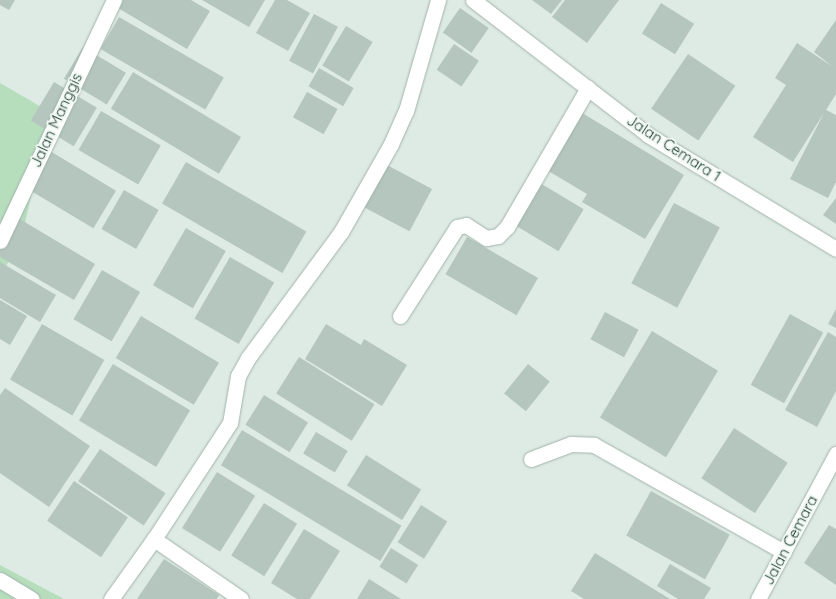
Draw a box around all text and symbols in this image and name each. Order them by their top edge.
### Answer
street label: Jalan Manggis [26,70,86,170]
street label: Jalan Cemara 1 [624,111,724,185]
street label: Jalan Cemara [759,492,821,588]

